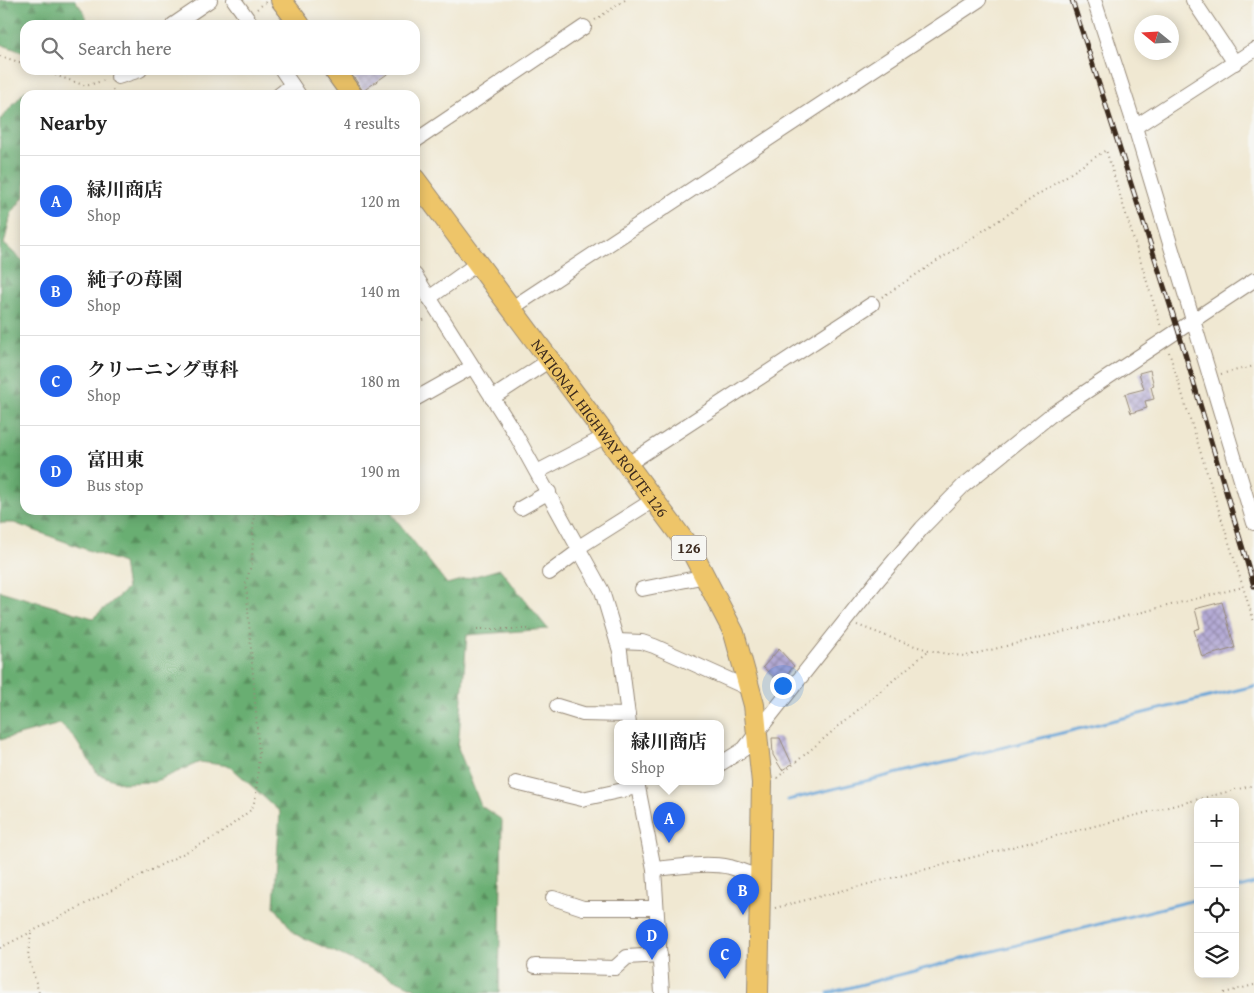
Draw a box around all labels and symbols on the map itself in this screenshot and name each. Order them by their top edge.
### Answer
north arrow [1134,15,1179,60]
street label: NATIONAL HIGHWAY ROUTE 126 [526,333,675,522]
road number: 126 [672,536,706,560]
your location [770,673,796,699]
pin: A [653,802,685,843]
pin: B [727,874,759,915]
pin: D [636,919,668,960]
pin: C [709,938,741,979]

